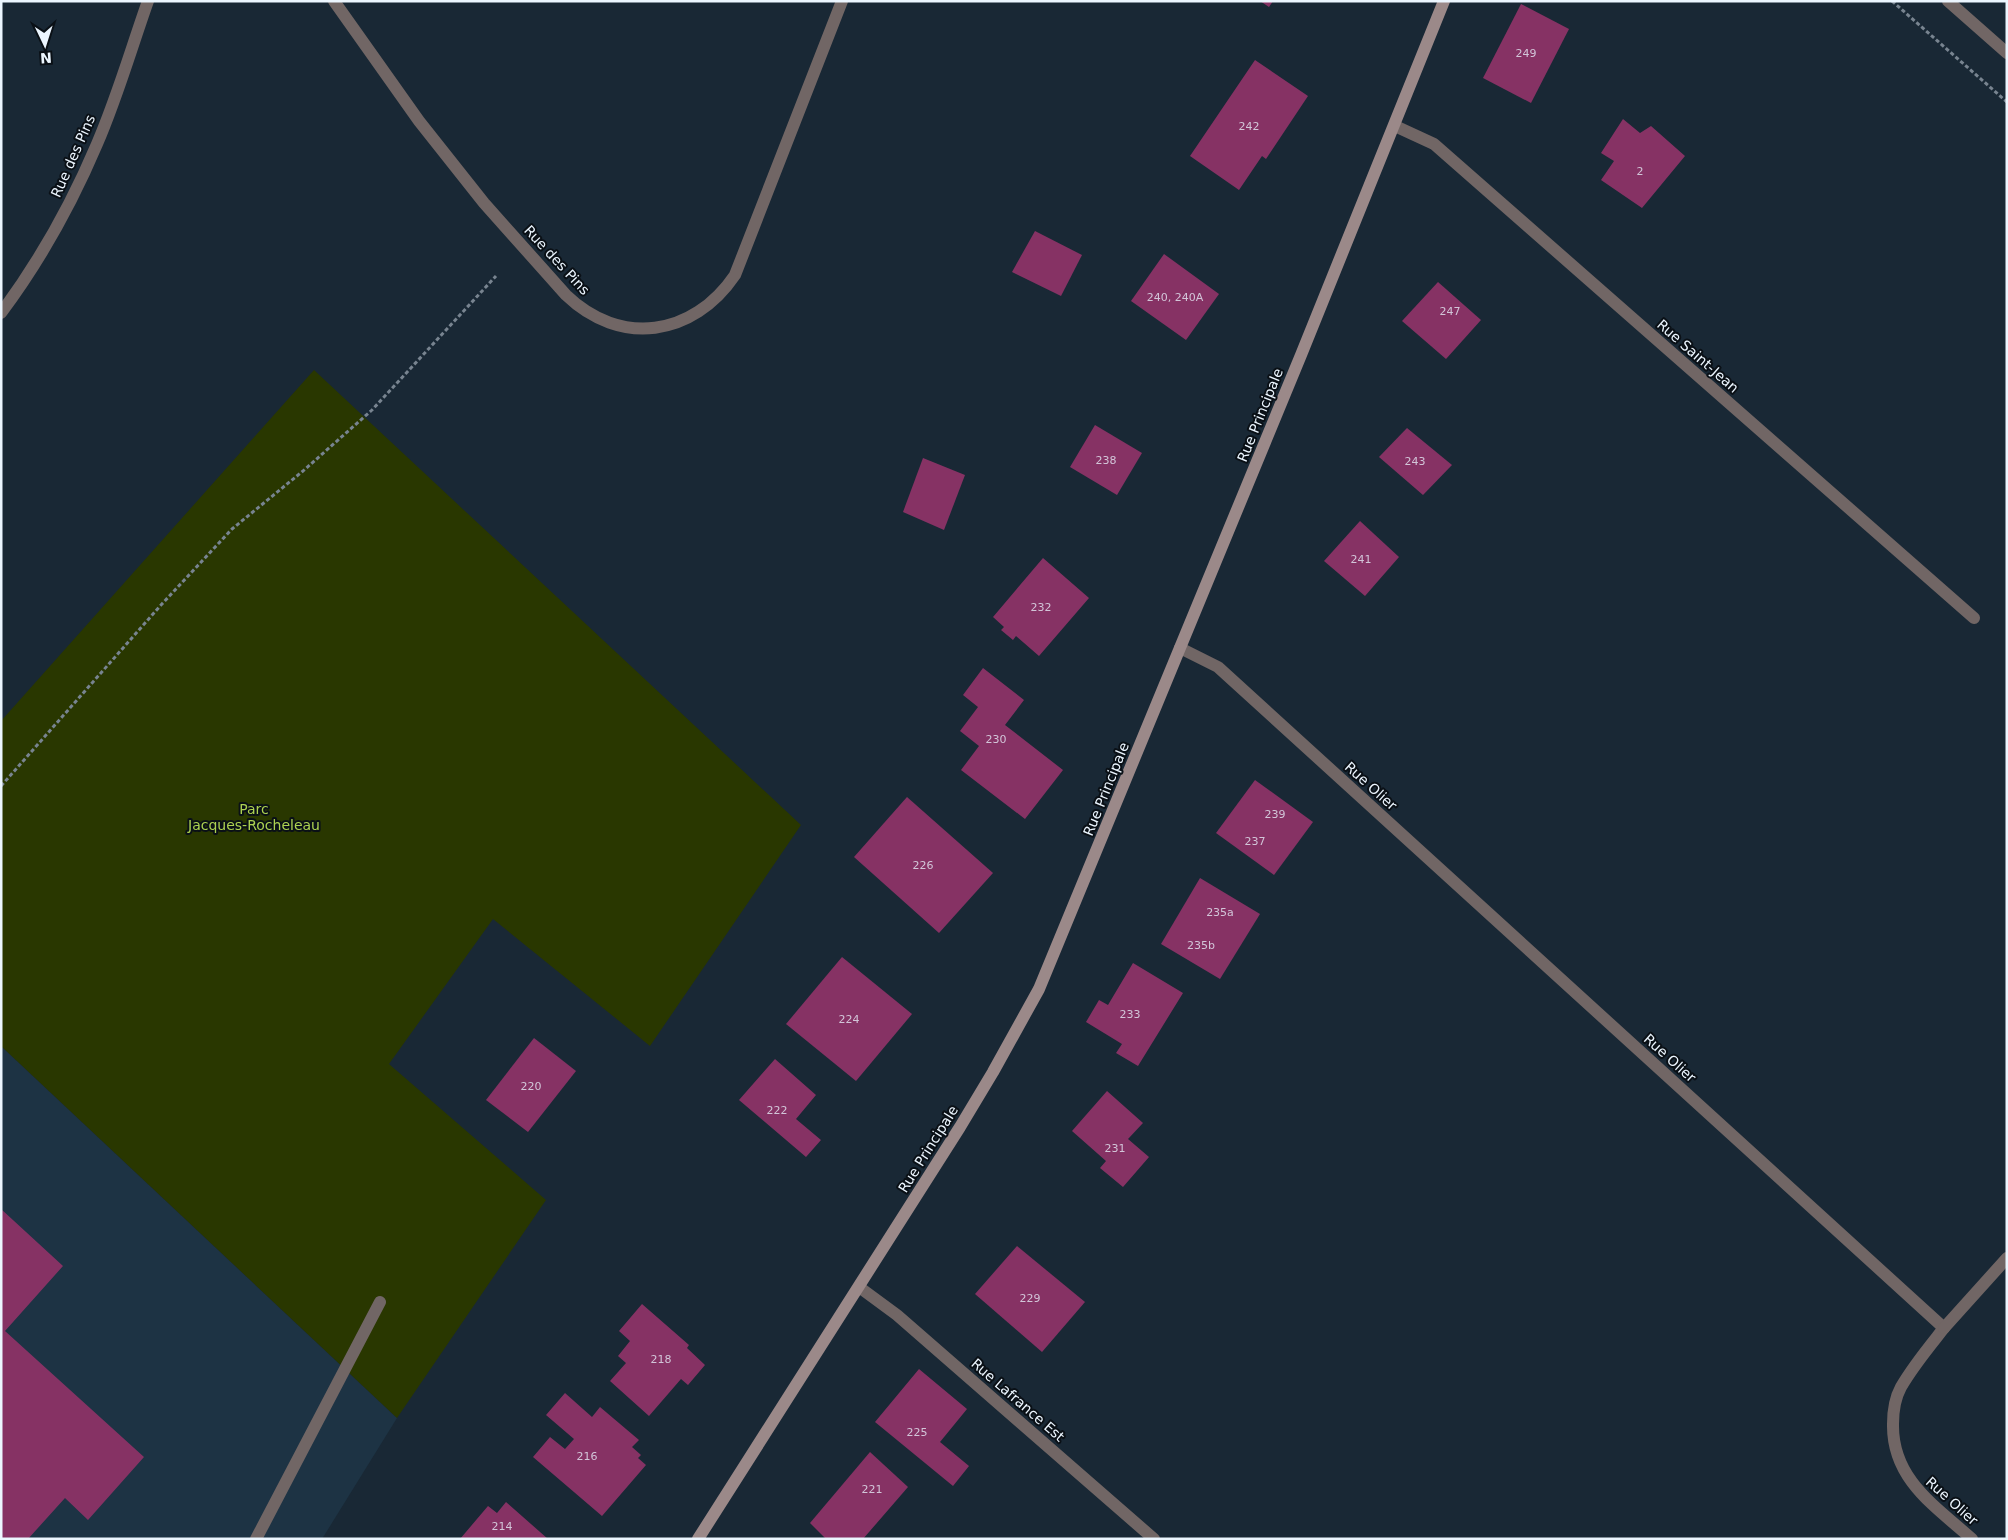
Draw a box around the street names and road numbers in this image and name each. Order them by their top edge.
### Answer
street label: Rue des Pins [48,112,98,200]
street label: Rue des Pins [521,222,593,298]
street label: Rue Saint-Jean [1654,316,1742,396]
street label: Rue Principale [1234,366,1286,464]
street label: Rue Principale [1080,740,1132,838]
street label: Rue Olier [1342,759,1400,814]
street label: Rue Olier [1641,1031,1699,1086]
street label: Rue Principale [895,1103,961,1195]
street label: Rue Lafrance Est [968,1355,1068,1445]
street label: Rue Olier [1923,1474,1981,1529]

